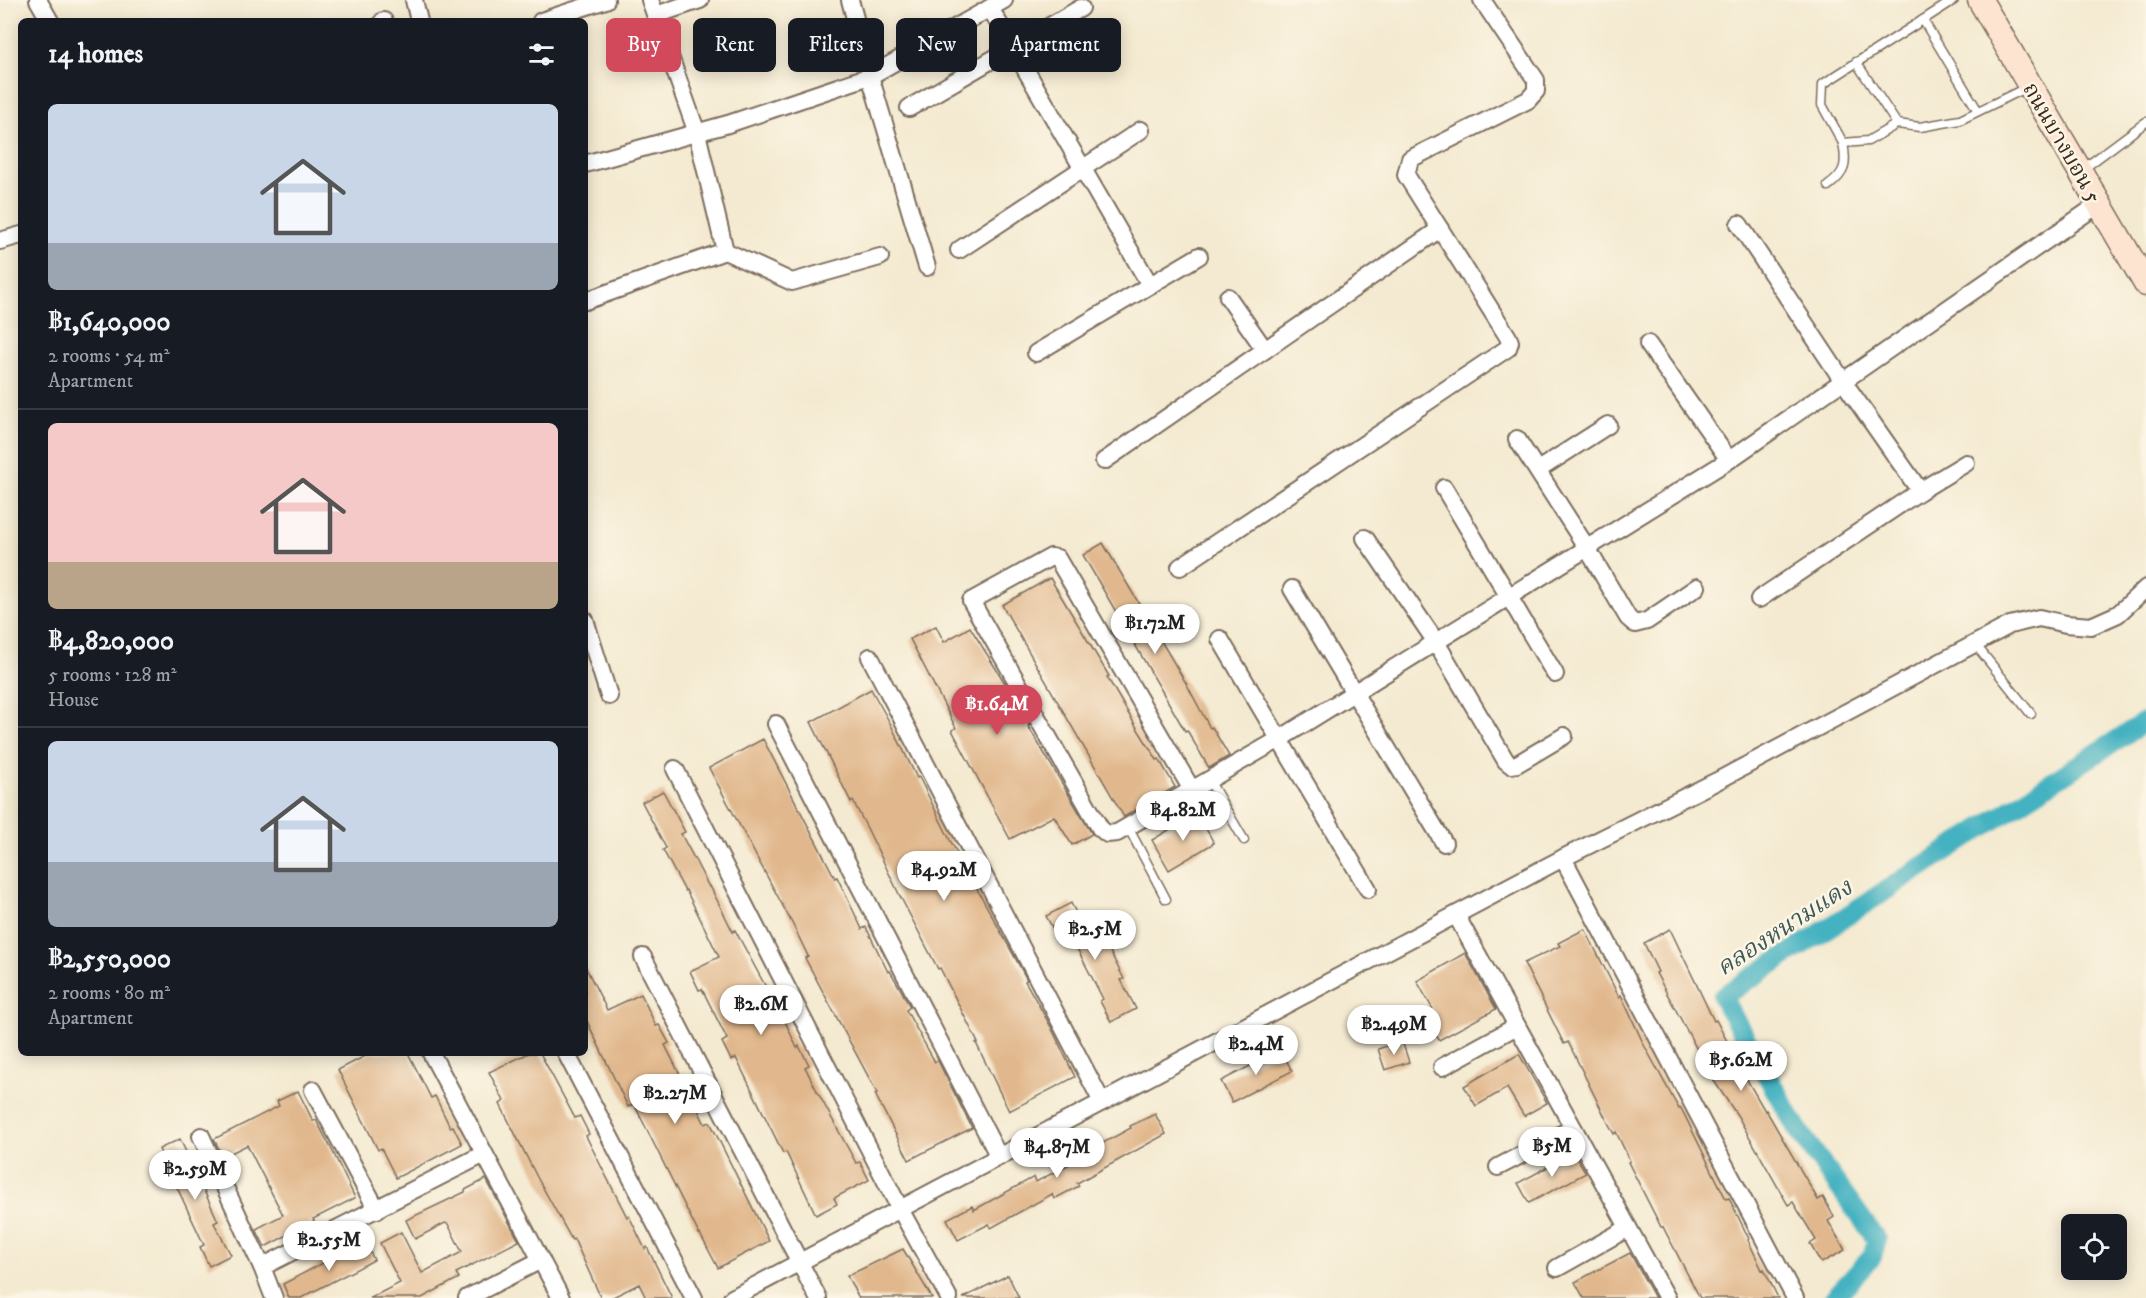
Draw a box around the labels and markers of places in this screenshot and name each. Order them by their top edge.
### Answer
pin: ฿1.72M [1106,604,1204,655]
pin: ฿1.64M [948,685,1046,736]
pin: ฿4.82M [1134,791,1232,842]
pin: ฿4.92M [895,851,993,902]
pin: ฿2.5M [1053,910,1137,961]
pin: ฿2.6M [719,985,803,1036]
pin: ฿2.49M [1345,1005,1443,1056]
pin: ฿2.4M [1214,1025,1298,1076]
pin: ฿5.62M [1692,1041,1790,1092]
pin: ฿2.27M [626,1074,724,1125]
pin: ฿5M [1523,1127,1581,1178]
pin: ฿4.87M [1008,1128,1106,1179]
pin: ฿2.59M [146,1150,244,1201]
pin: ฿2.55M [280,1221,378,1272]

